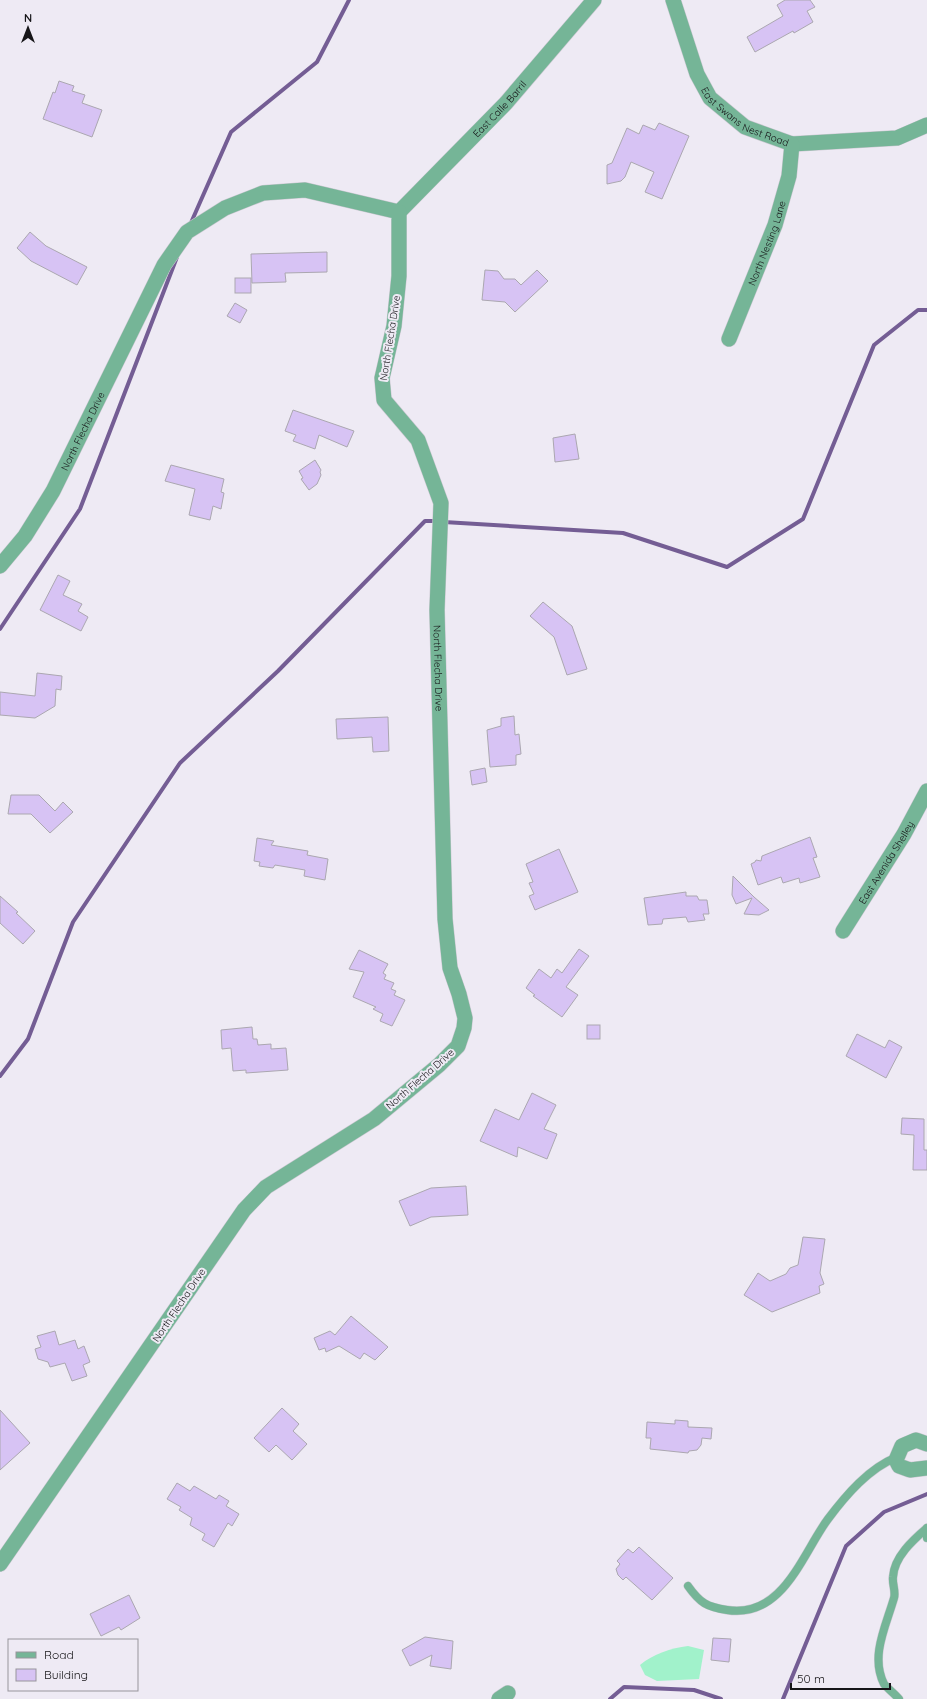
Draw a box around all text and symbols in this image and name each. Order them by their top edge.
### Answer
north arrow [8,8,48,48]
text: N [24,11,32,25]
street label: East Calle Barril [470,78,529,140]
street label: East Swans Nest Road [699,84,791,149]
street label: North Nesting Lane [745,199,788,288]
street label: North Flecha Drive [377,294,403,382]
street label: North Flecha Drive [58,389,108,473]
street label: North Flecha Drive [431,625,446,712]
street label: East Avenida Shelley [855,819,916,906]
street label: North Flecha Drive [383,1046,457,1112]
street label: North Flecha Drive [150,1265,209,1344]
legend [8,1639,138,1691]
text: Road [44,1647,74,1662]
scale bar [791,1665,890,1691]
text: Building [44,1667,88,1682]
text: 50 m [797,1671,825,1686]

